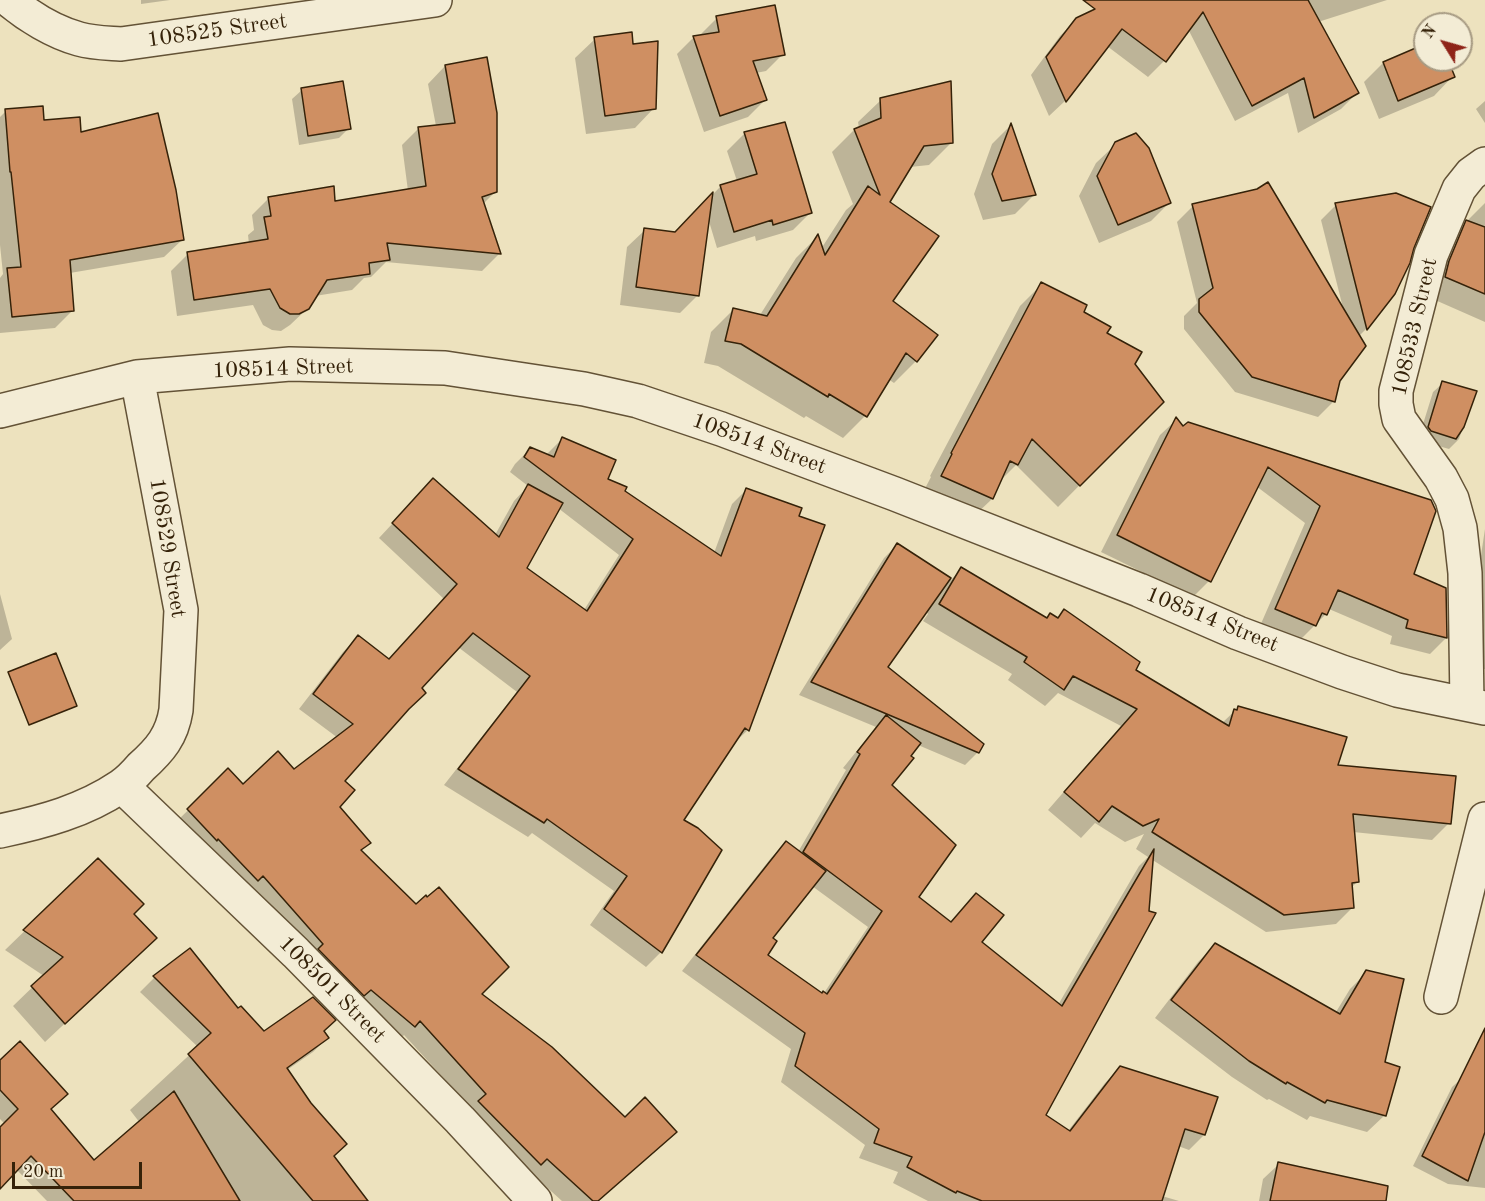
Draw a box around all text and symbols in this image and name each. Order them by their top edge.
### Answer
street label: 108525 Street [145,8,289,54]
north arrow [1413,12,1473,72]
text: N [1420,23,1440,42]
street label: 108533 Street [1386,255,1444,399]
street label: 108514 Street [212,353,354,385]
street label: 108514 Street [688,407,830,481]
street label: 108529 Street [143,476,191,620]
street label: 108514 Street [1142,581,1282,659]
street label: 108501 Street [273,931,391,1049]
scale bar [15,1150,146,1188]
text: 20 m [23,1163,63,1181]

